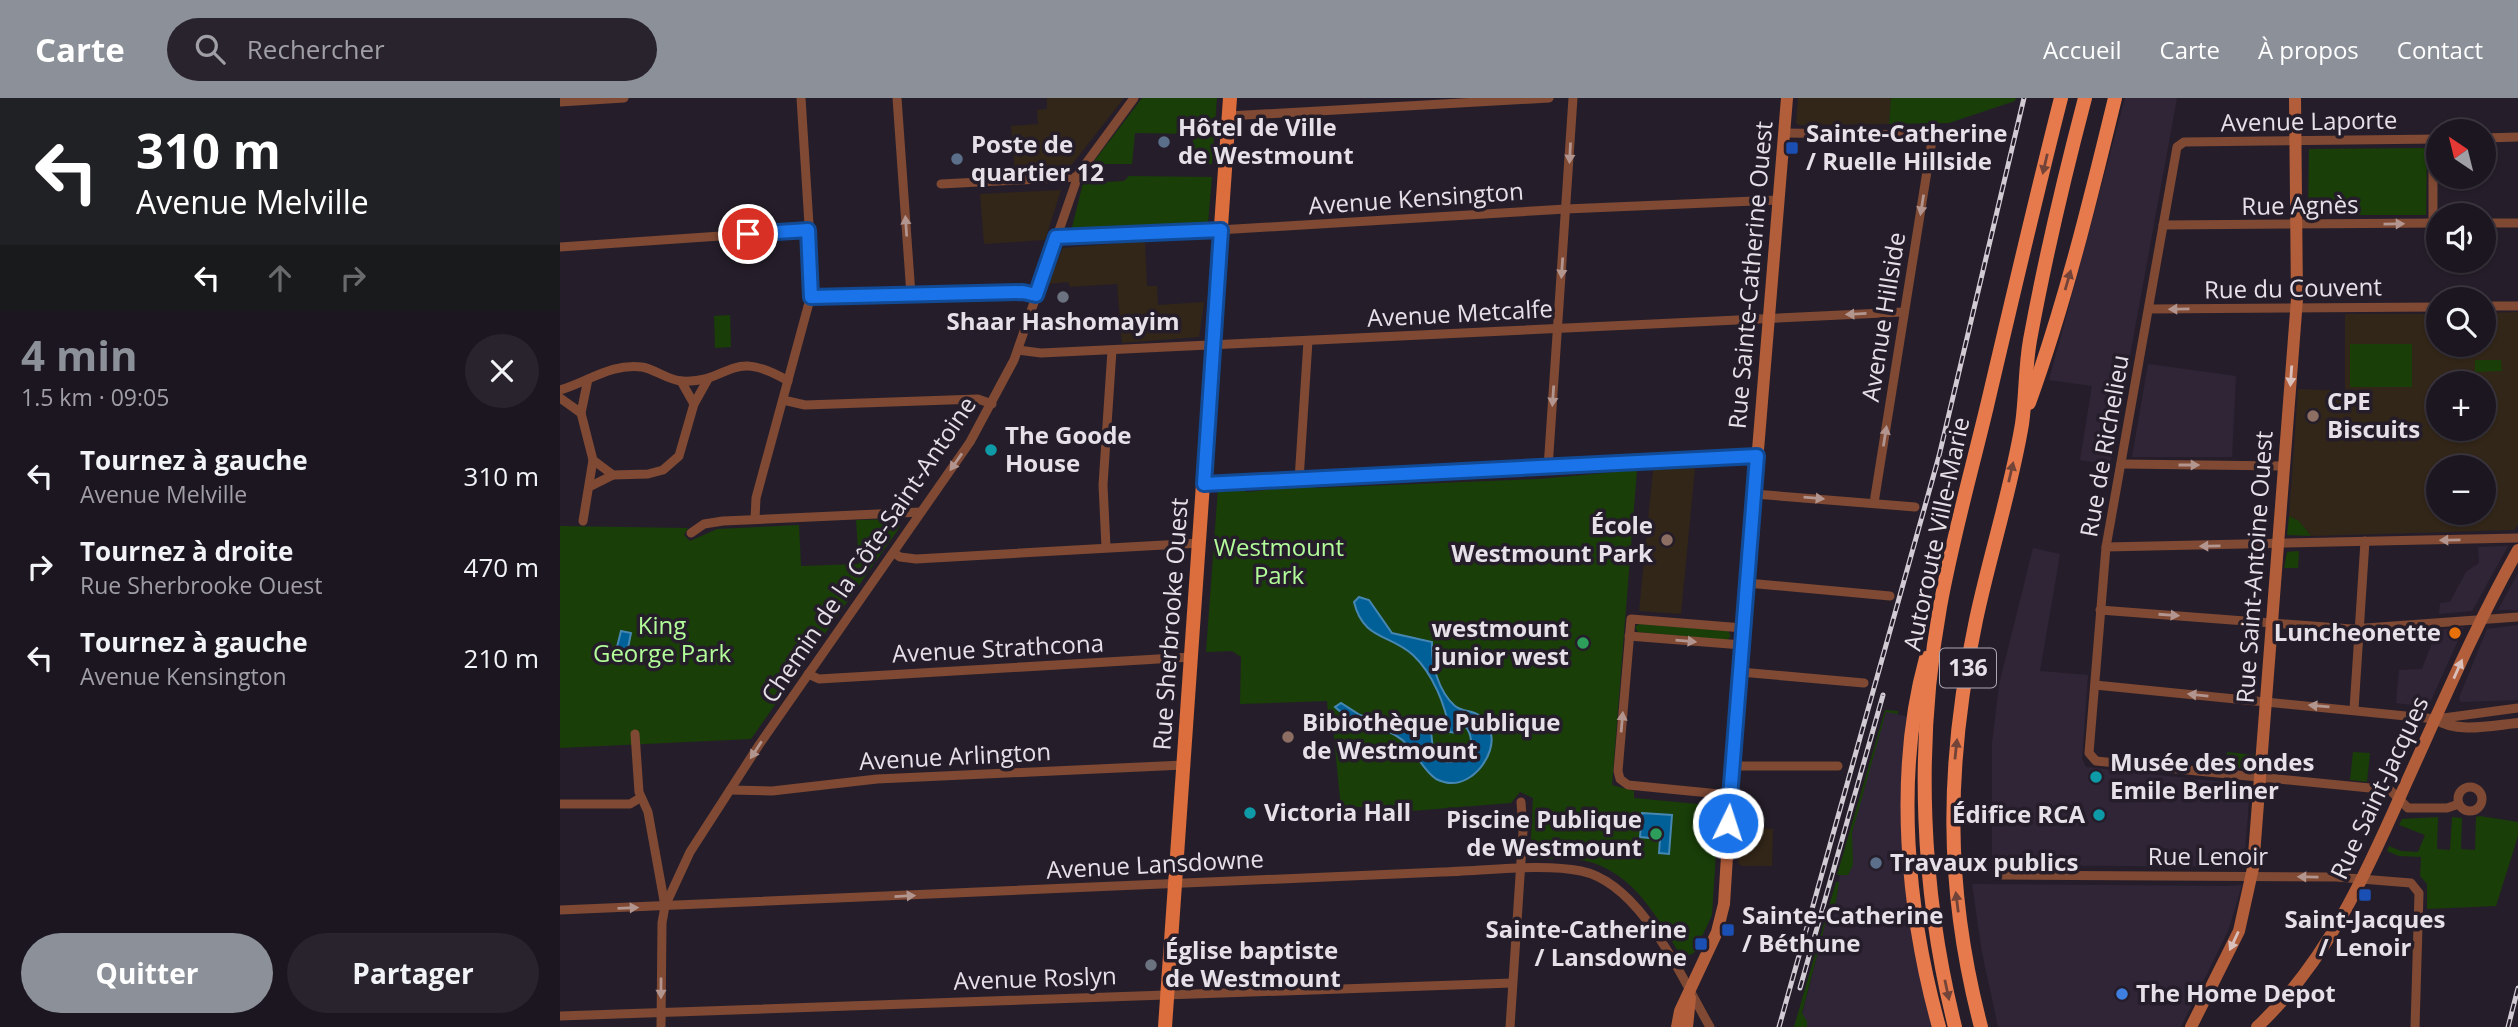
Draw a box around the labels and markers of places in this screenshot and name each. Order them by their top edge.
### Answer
place label: Hôtel de Ville de Westmount [1178,110,1354,171]
place label: Sainte-Catherine / Ruelle Hillside [1806,116,2007,177]
place label: Poste de quartier 12 [971,127,1104,188]
marker: Hôtel de Ville de Westmount [1156,134,1172,150]
marker: Sainte-Catherine / Ruelle Hillside [1784,140,1800,156]
marker: Poste de quartier 12 [949,151,965,167]
pin [718,204,778,264]
marker: Shaar Hashomayim [1055,289,1071,305]
place label: Shaar Hashomayim [946,304,1180,337]
place label: CPE Biscuits [2327,384,2420,445]
marker: CPE Biscuits [2305,408,2321,424]
place label: The Goode House [1005,418,1132,479]
marker: The Goode House [983,442,999,458]
place label: École Westmount Park [1451,508,1653,569]
marker: École Westmount Park [1659,532,1675,548]
place label: westmount junior west [1432,611,1569,672]
place label: Luncheonette [2274,615,2441,648]
marker: Luncheonette [2447,625,2463,641]
marker: westmount junior west [1575,635,1591,651]
place label: Bibiothèque Publique de Westmount [1302,705,1560,766]
marker: Bibiothèque Publique de Westmount [1280,729,1296,745]
place label: Musée des ondes Emile Berliner [2110,745,2314,806]
marker: Musée des ondes Emile Berliner [2088,769,2104,785]
place label: Victoria Hall [1264,795,1411,828]
place label: Édifice RCA [1952,797,2085,830]
place label: Piscine Publique de Westmount [1446,802,1642,863]
marker: Victoria Hall [1242,805,1258,821]
marker: Édifice RCA [2091,807,2107,823]
marker: Piscine Publique de Westmount [1648,826,1664,842]
place label: Travaux publics [1890,845,2078,878]
marker: Travaux publics [1868,855,1884,871]
marker: Saint-Jacques / Lenoir [2357,887,2373,903]
place label: Sainte-Catherine / Béthune [1742,898,1943,959]
place label: Saint-Jacques / Lenoir [2285,902,2445,963]
place label: Sainte-Catherine / Lansdowne [1486,912,1687,973]
marker: Sainte-Catherine / Béthune [1720,922,1736,938]
place label: Église baptiste de Westmount [1165,933,1341,994]
marker: Sainte-Catherine / Lansdowne [1693,936,1709,952]
marker: Église baptiste de Westmount [1143,957,1159,973]
place label: The Home Depot [2136,976,2336,1009]
marker: The Home Depot [2114,986,2130,1002]

